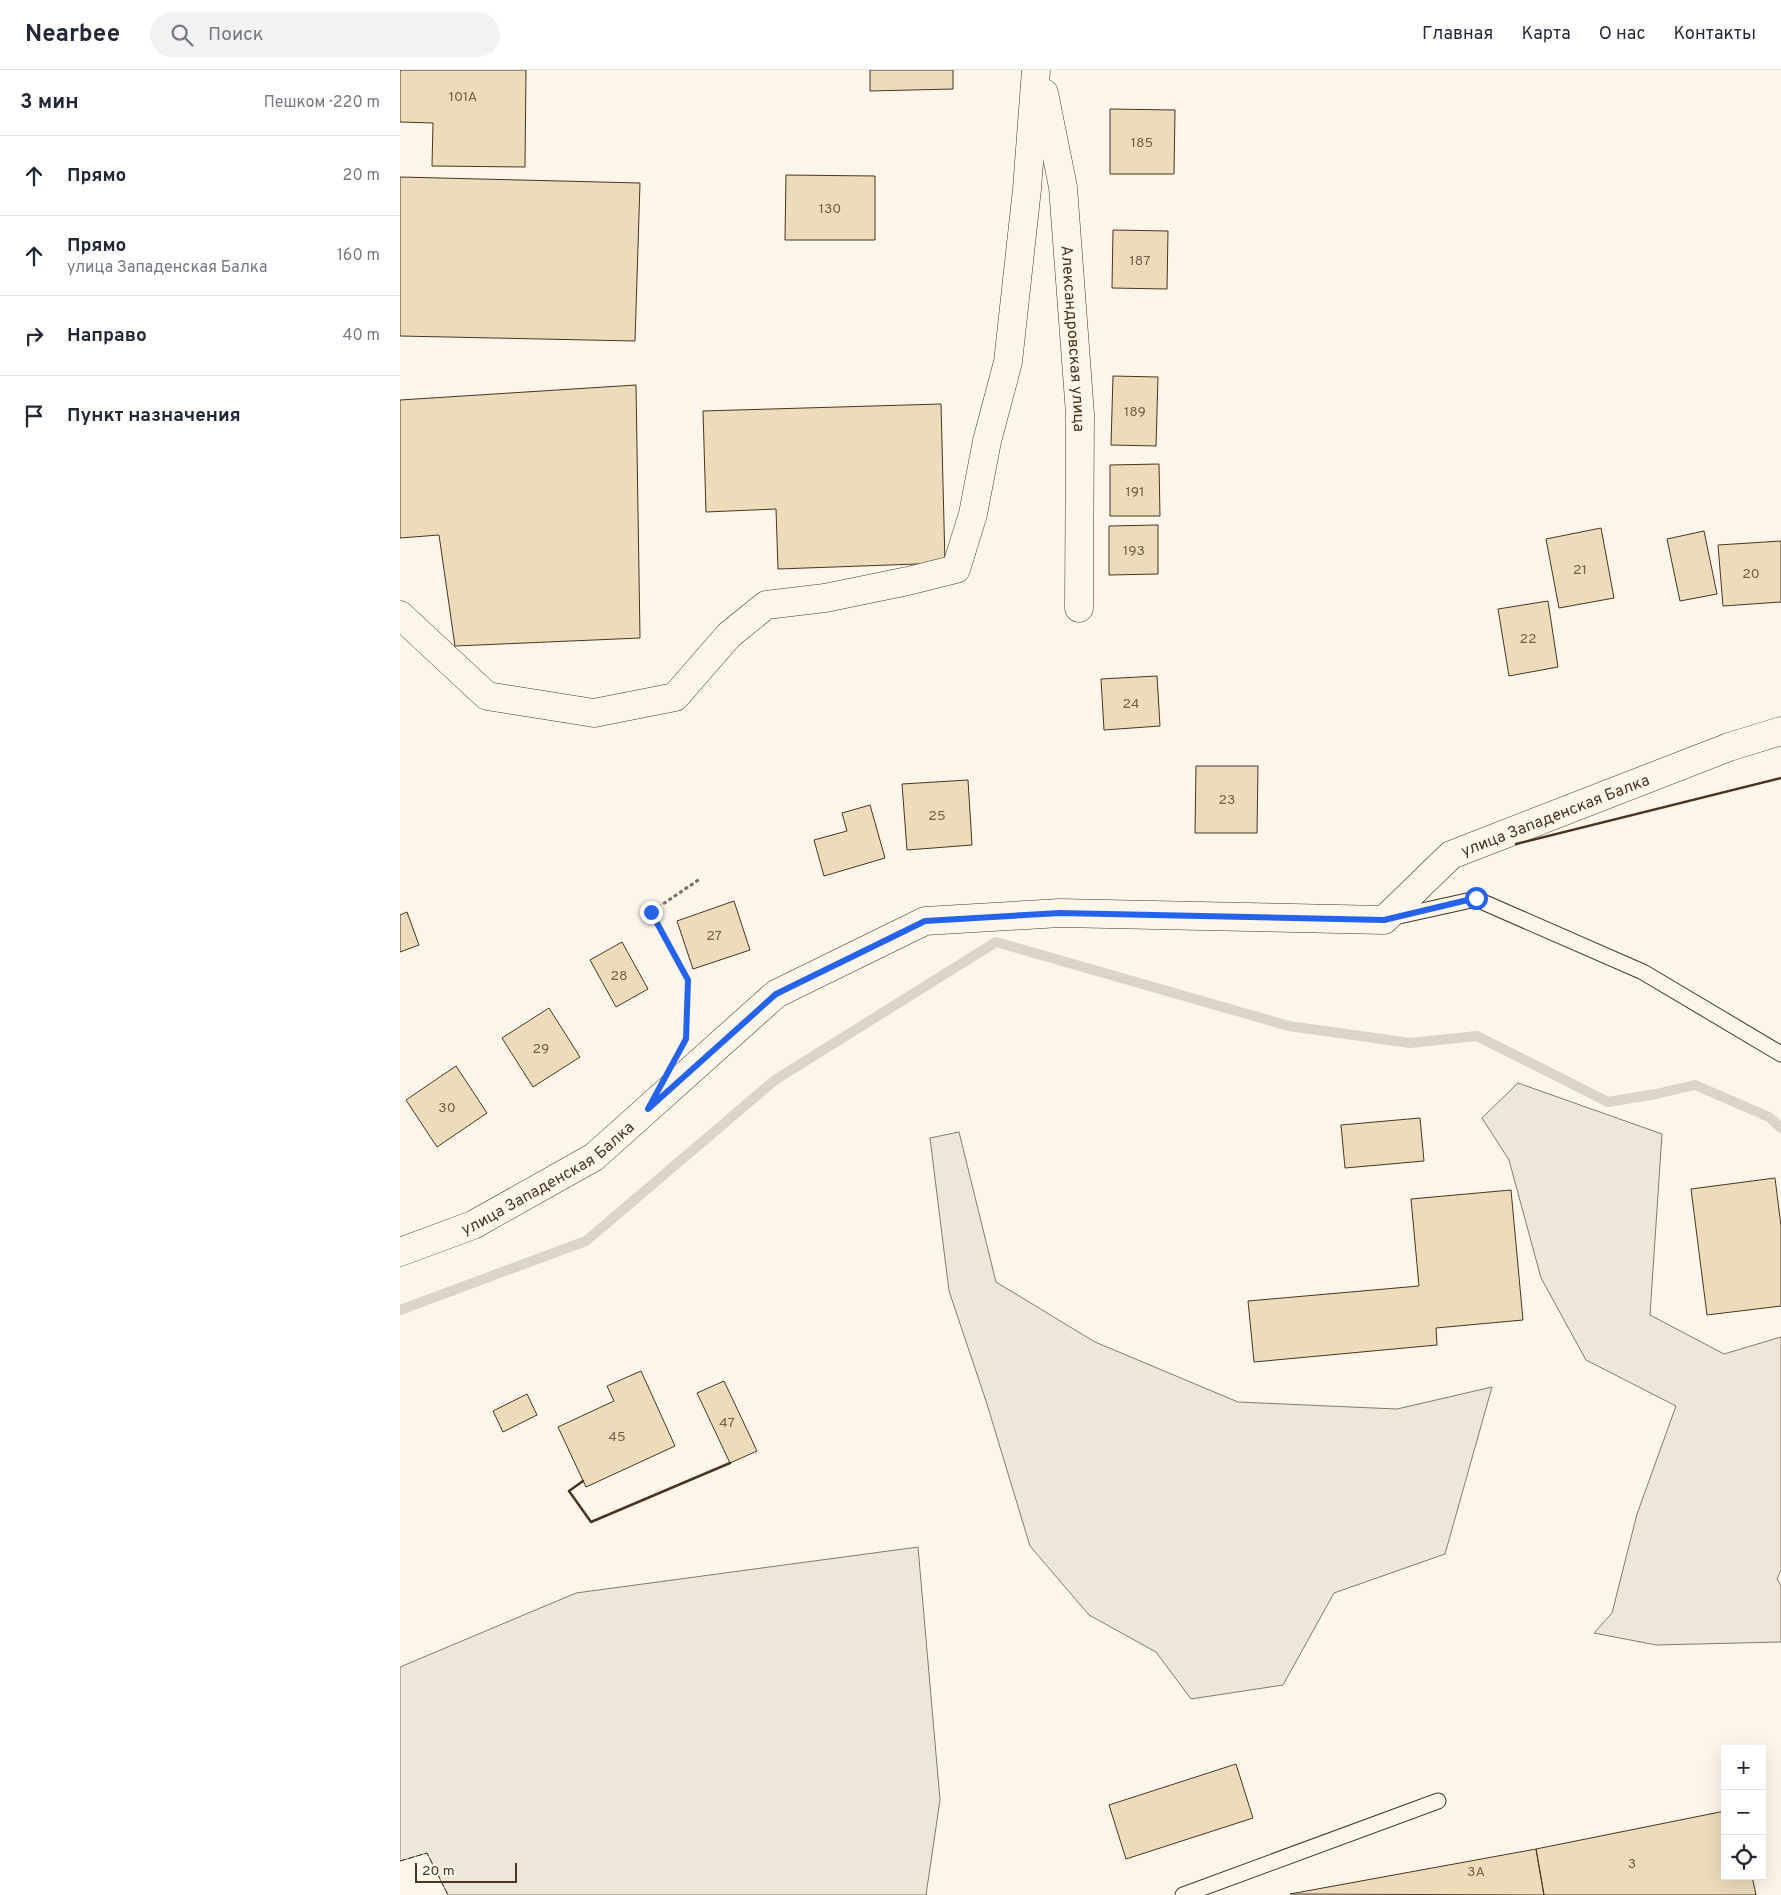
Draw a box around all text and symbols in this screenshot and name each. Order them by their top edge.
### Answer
search box [150,12,500,57]
text: Nearbee [25,20,120,50]
icon: search [168,21,196,49]
text: Поиск [208,23,264,47]
text: Главная [1422,23,1493,46]
text: Карта [1521,23,1571,46]
text: О нас [1599,23,1645,46]
text: Контакты [1673,23,1756,46]
text: 3 мин [20,89,79,116]
house number: 101А [449,89,477,106]
text: Пешком · 220 m [264,93,380,113]
house number: 185 [1131,135,1153,152]
icon: ahead [20,162,48,190]
text: Прямо [67,164,126,188]
text: 20 m [343,166,380,186]
house number: 130 [819,201,841,218]
text: Прямо [67,234,126,258]
icon: ahead [20,242,48,270]
street label: Александровская улица [1055,245,1088,432]
text: 160 m [337,246,380,266]
house number: 187 [1130,253,1150,270]
text: улица Западенская Балка [67,258,267,278]
icon: right [20,322,48,350]
text: Направо [67,324,147,348]
text: 40 m [342,326,380,346]
icon: arrive [20,402,48,430]
text: Пункт назначения [67,404,241,428]
house number: 189 [1124,404,1146,421]
house number: 191 [1126,484,1144,501]
house number: 193 [1123,543,1145,560]
house number: 21 [1573,562,1587,579]
house number: 20 [1742,566,1760,583]
house number: 22 [1519,631,1537,648]
house number: 24 [1122,696,1140,713]
street label: улица Западенская Балка [1459,771,1653,862]
house number: 23 [1219,792,1236,809]
house number: 25 [928,808,946,825]
route start [1465,887,1488,910]
route end [640,901,663,924]
house number: 27 [706,928,722,945]
house number: 28 [610,968,628,985]
house number: 29 [533,1041,549,1058]
house number: 30 [438,1100,456,1117]
street label: улица Западенская Балка [459,1118,639,1240]
house number: 47 [719,1415,735,1432]
house number: 45 [608,1429,626,1446]
map controls [1721,1745,1766,1880]
button: + [1721,1745,1766,1790]
button: − [1721,1790,1766,1835]
button: locate [1721,1835,1766,1880]
house number: 3 [1628,1856,1636,1873]
scale bar [415,1860,518,1883]
text: 20 m [422,1863,455,1880]
house number: 3А [1467,1864,1485,1881]

